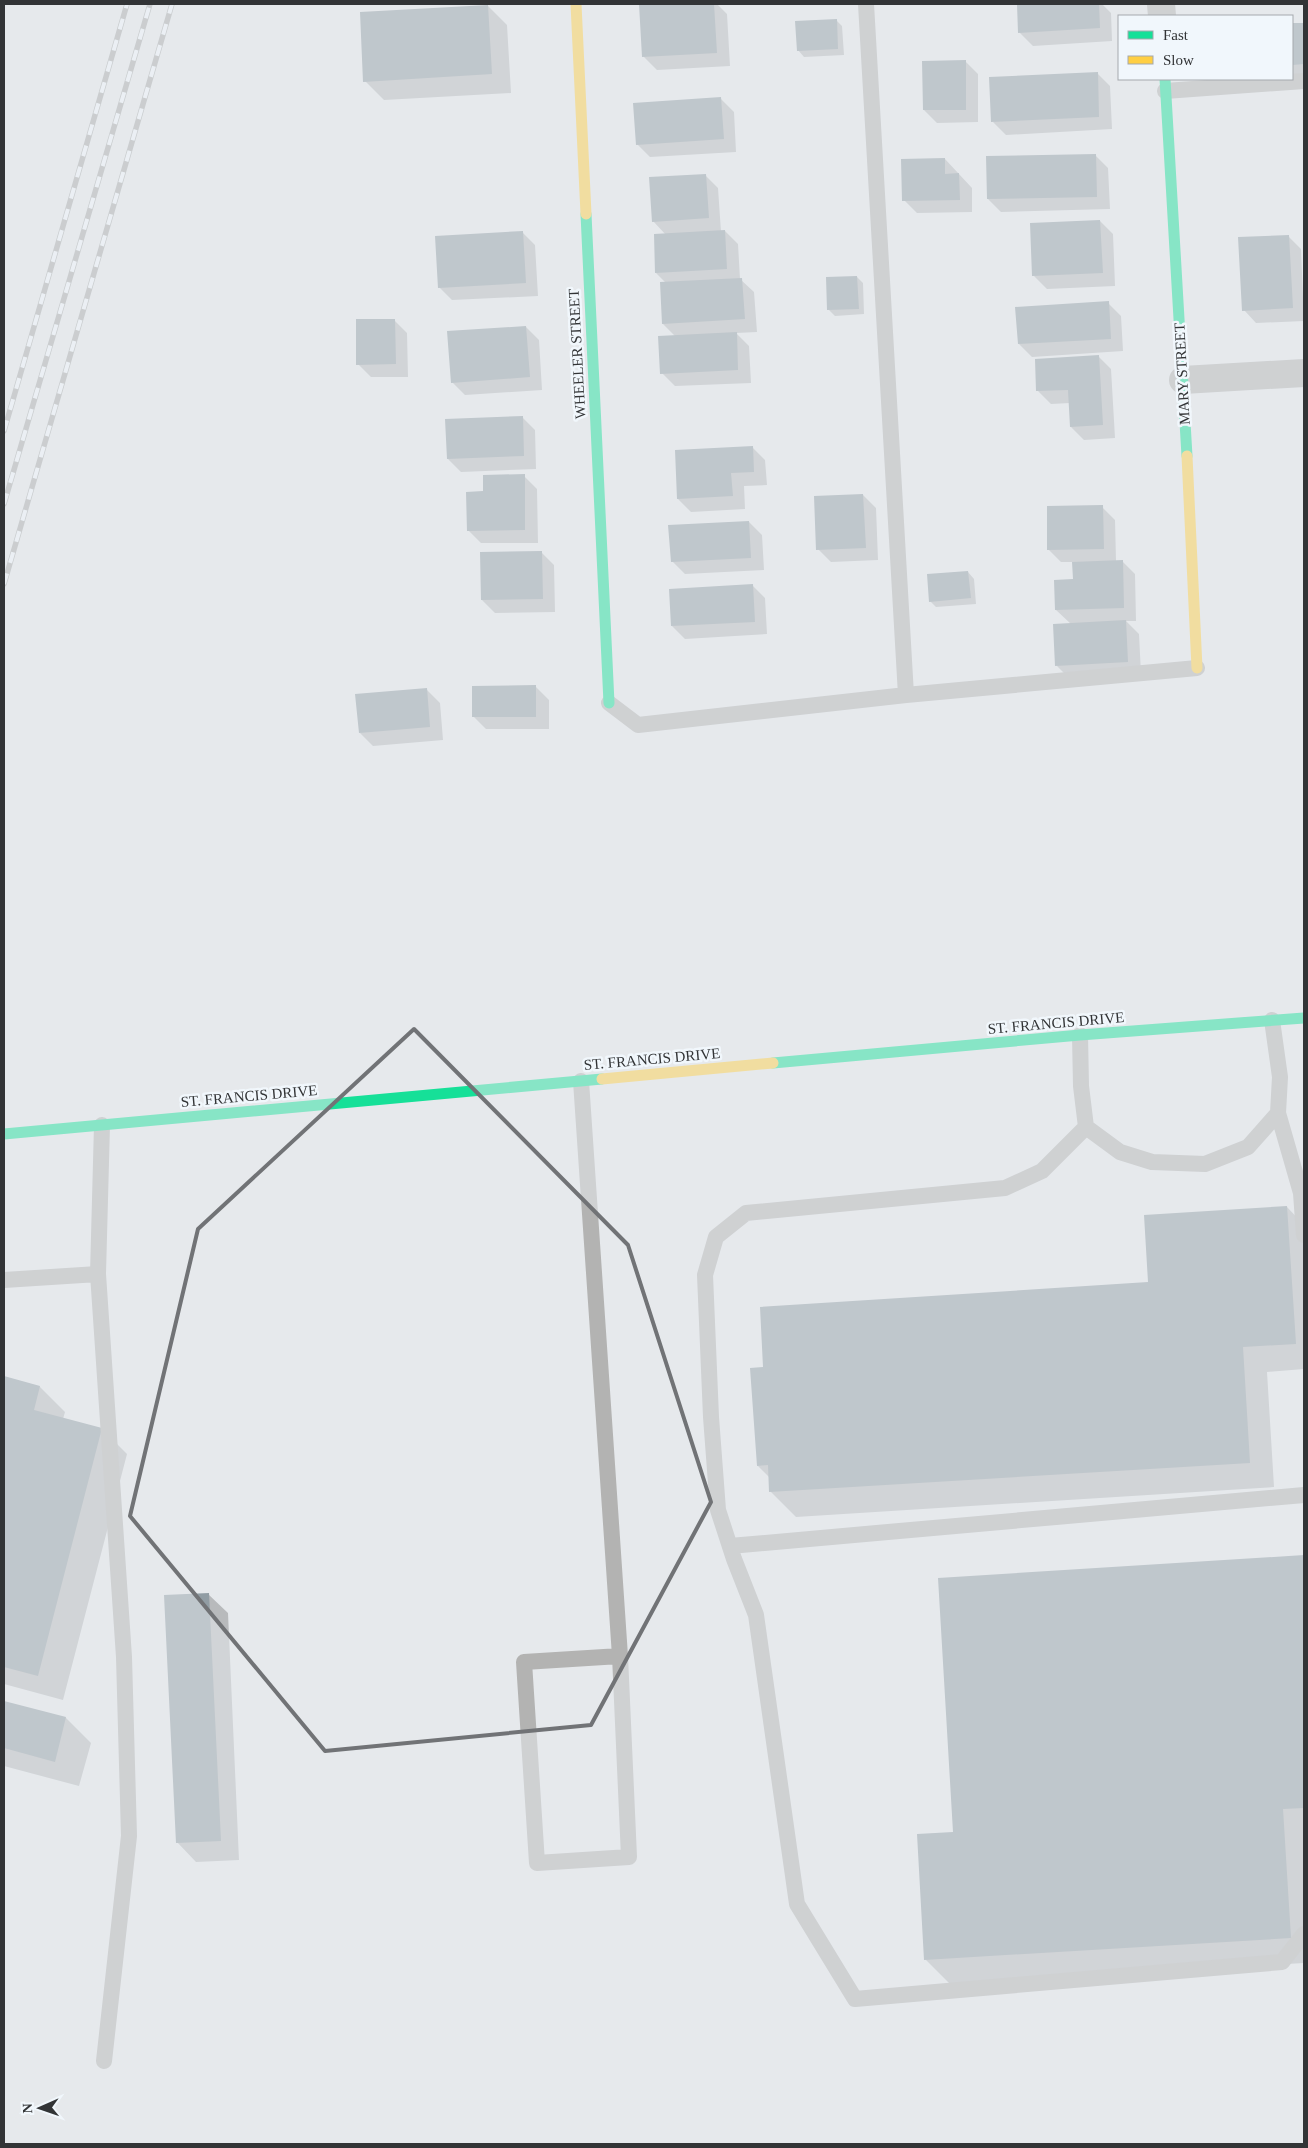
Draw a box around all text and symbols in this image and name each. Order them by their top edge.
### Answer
legend [1118,15,1293,80]
text: Fast [1163,27,1189,43]
text: Slow [1163,52,1194,68]
street label: WHEELER STREET [566,288,588,420]
street label: MARY STREET [1171,322,1193,426]
street label: ST. FRANCIS DRIVE [987,1009,1125,1037]
street label: ST. FRANCIS DRIVE [583,1045,721,1073]
street label: ST. FRANCIS DRIVE [180,1082,318,1110]
north arrow [15,2083,65,2133]
text: N [20,2103,35,2114]

